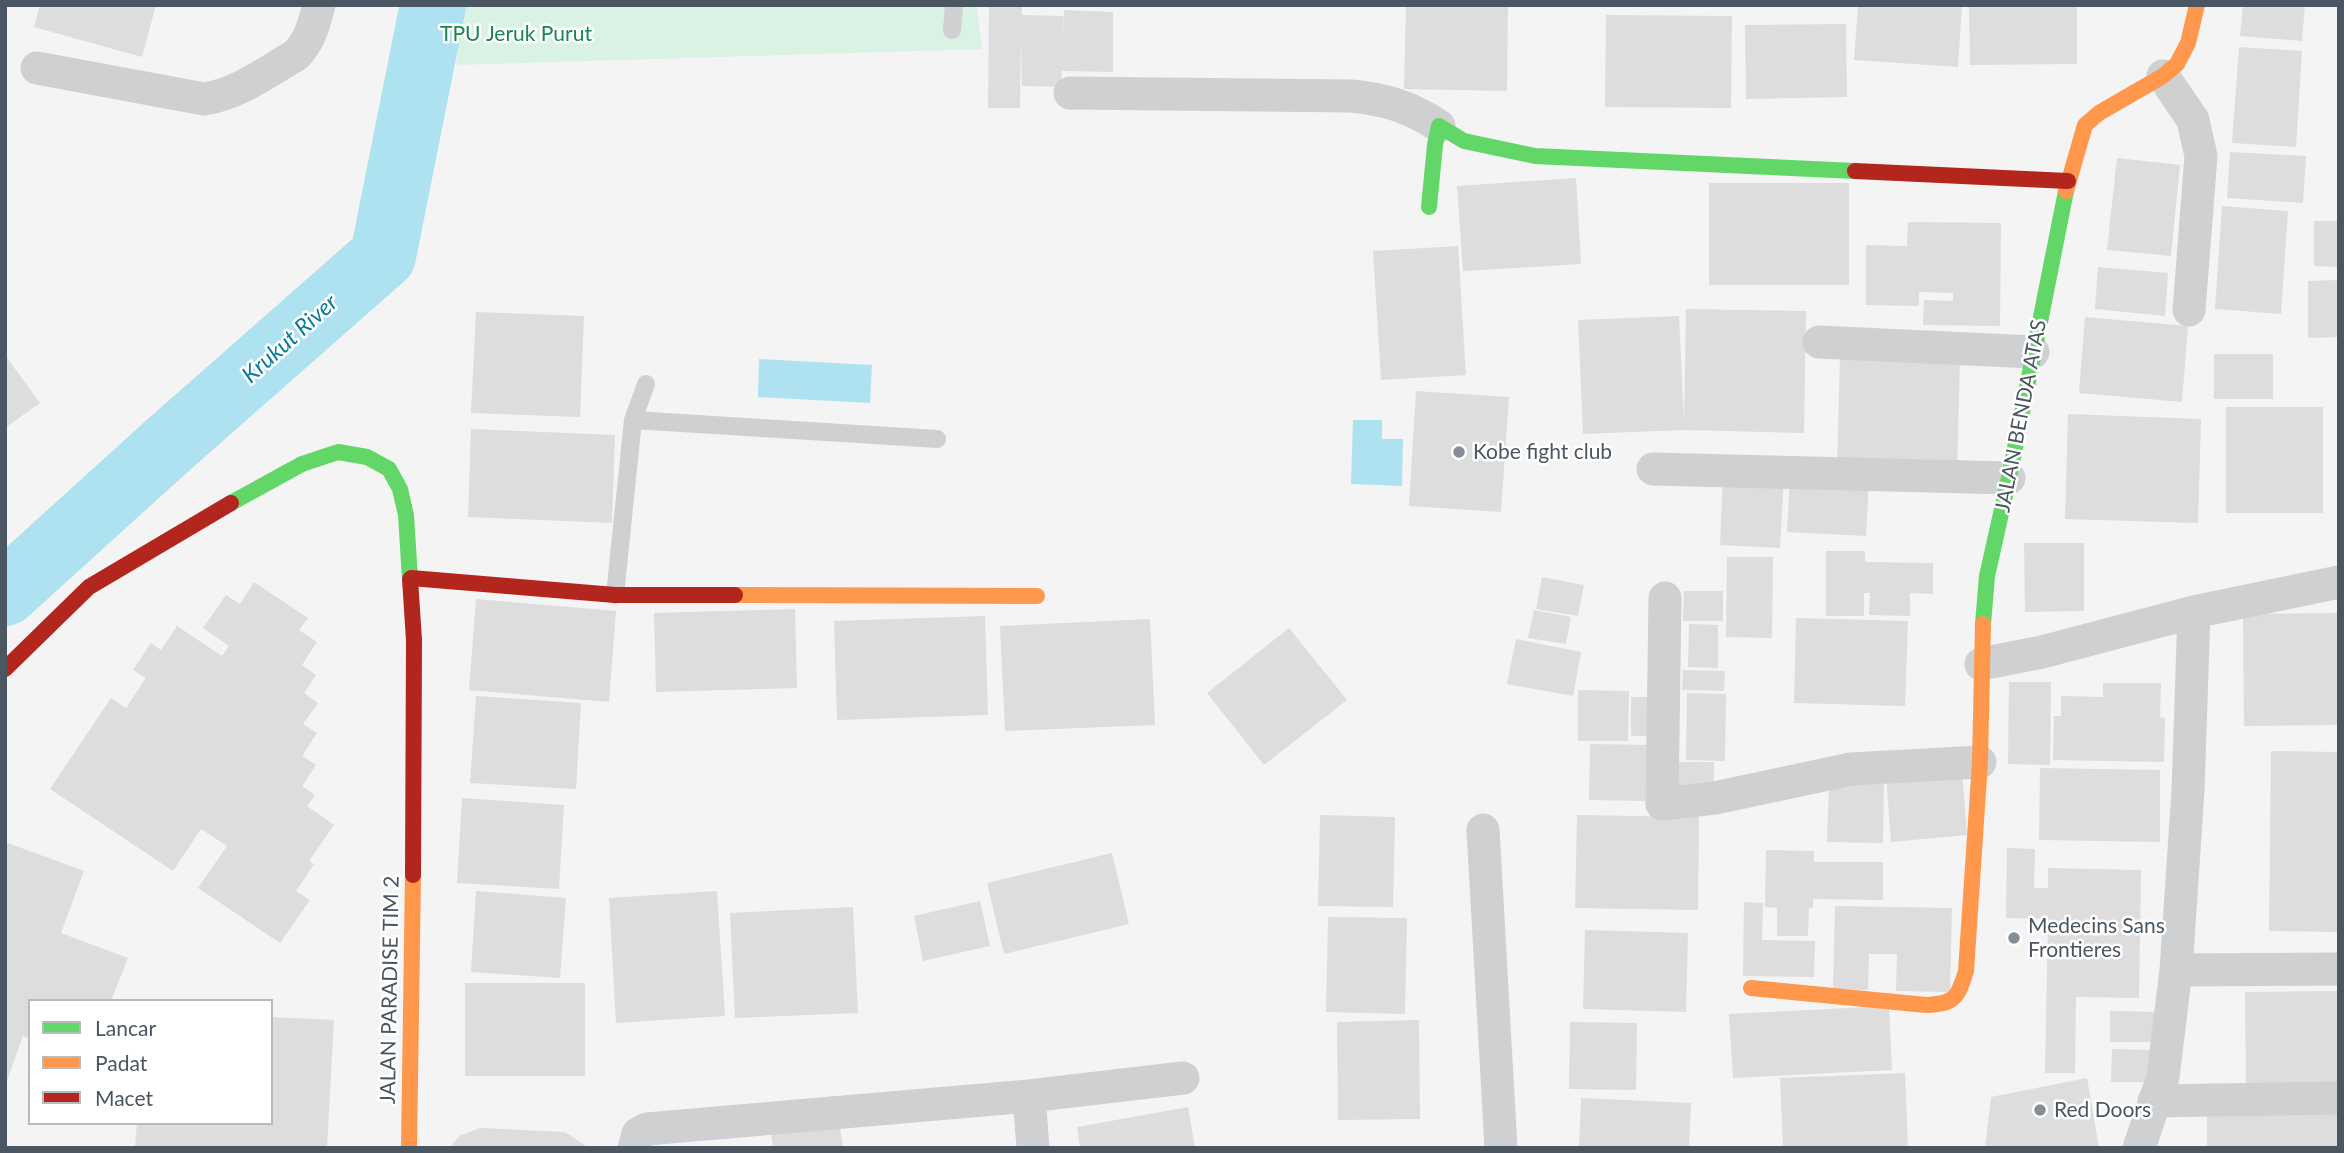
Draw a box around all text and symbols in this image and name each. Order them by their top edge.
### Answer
park label: TPU Jeruk Purut [440,21,592,47]
water label: Krukut River [237,289,343,389]
street label: JALAN BENDA ATAS [1990,318,2052,514]
place label: Kobe fight club [1473,439,1612,465]
marker: Kobe fight club [1451,444,1467,460]
street label: JALAN PARADISE TIM 2 [375,876,405,1104]
place label: Medecins Sans Frontieres [2028,913,2165,963]
marker: Medecins Sans Frontieres [2006,930,2022,946]
legend [28,999,273,1125]
text: Lancar [95,1015,156,1040]
text: Padat [95,1050,147,1075]
text: Macet [95,1085,153,1110]
place label: Red Doors [2054,1097,2151,1123]
marker: Red Doors [2032,1102,2048,1118]

